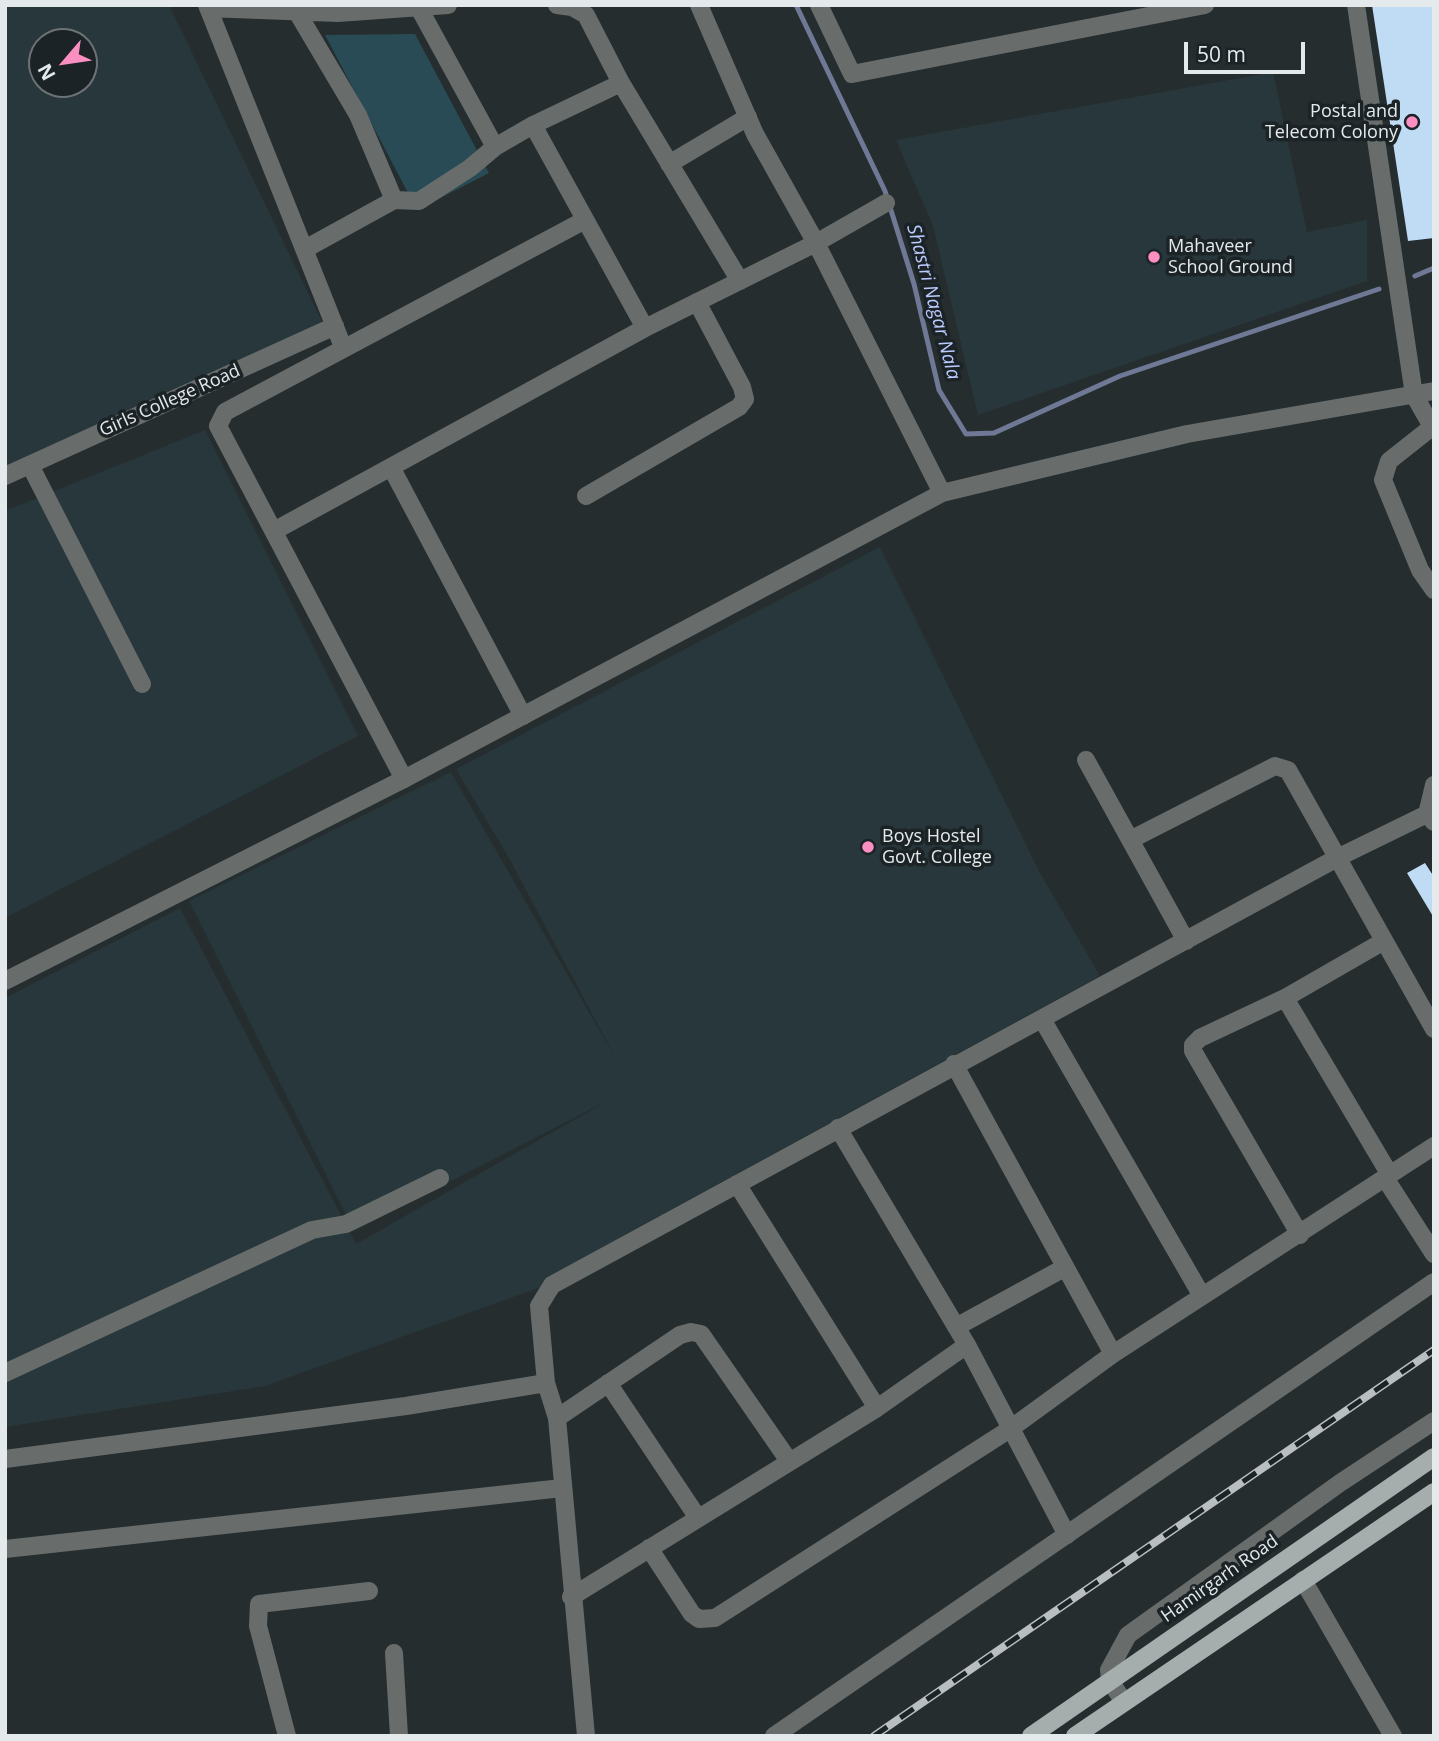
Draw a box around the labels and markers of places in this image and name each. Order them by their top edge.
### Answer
place label: Postal and Telecom Colony [1265,101,1398,144]
marker: Postal and Telecom Colony [1404,114,1420,130]
place label: Mahaveer School Ground [1168,236,1293,278]
marker: Mahaveer School Ground [1146,249,1162,265]
place label: Boys Hostel Govt. College [882,826,992,868]
marker: Boys Hostel Govt. College [860,839,876,855]

